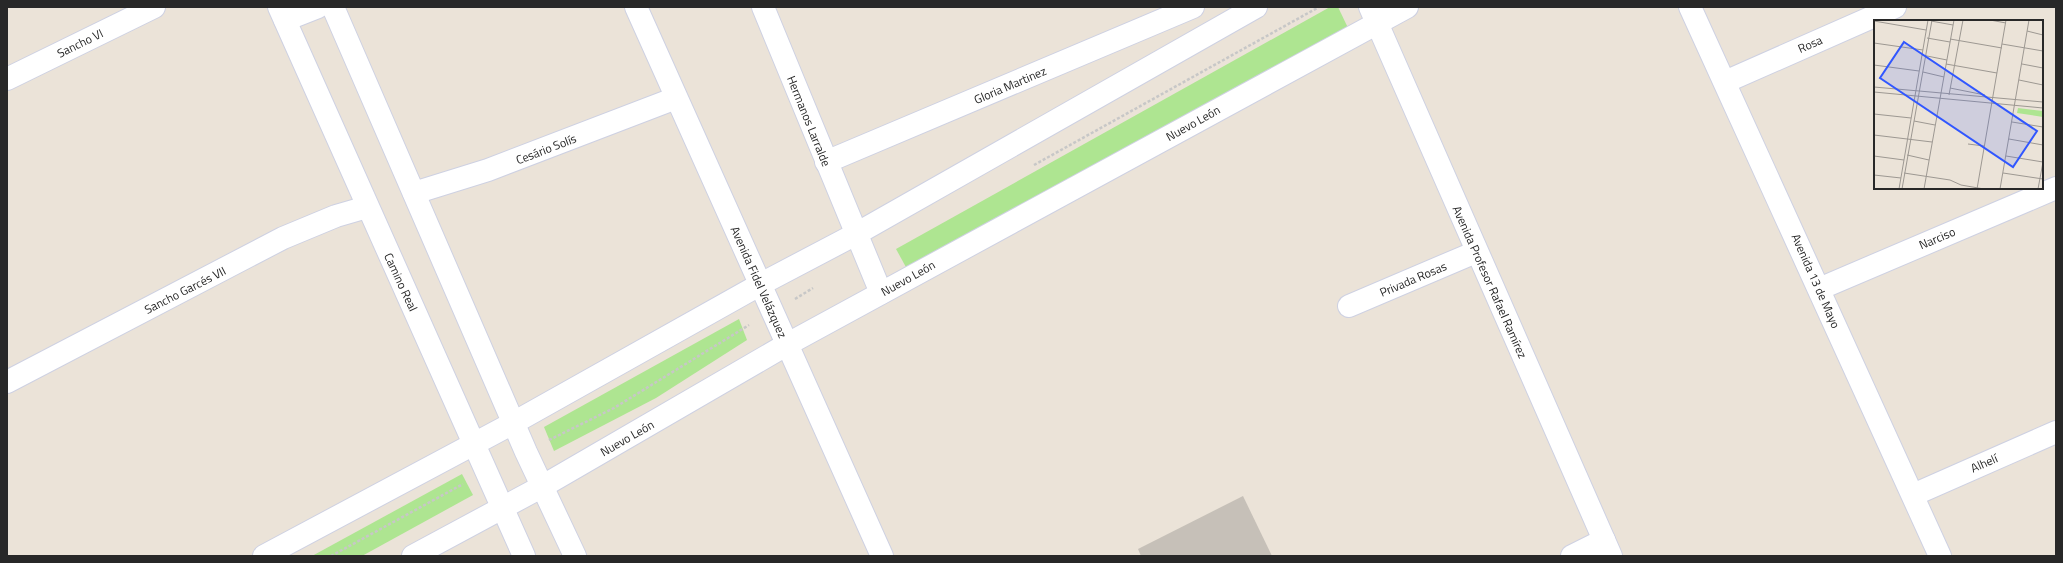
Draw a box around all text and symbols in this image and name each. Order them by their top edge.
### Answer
inset map [1874,20,2043,189]
street label: Sancho VI [54,24,106,62]
street label: Rosa [1795,30,1825,58]
street label: Gloria Martinez [971,61,1049,109]
street label: Hermanos Larralde [782,73,836,169]
street label: Nuevo León [1162,100,1224,146]
street label: Cesário Solís [513,129,579,169]
street label: Avenida Profesor Rafael Ramírez [1448,203,1532,361]
street label: Narciso [1916,222,1958,254]
street label: Avenida Fidel Velázquez [726,223,792,341]
street label: Avenida 13 de Mayo [1787,231,1845,331]
street label: Camino Real [379,250,423,314]
street label: Nuevo León [877,255,939,301]
street label: Privada Rosas [1376,256,1450,302]
street label: Sancho Garcés VII [141,261,229,319]
street label: Nuevo León [596,415,658,461]
street label: Alhelí [1967,448,2002,477]

